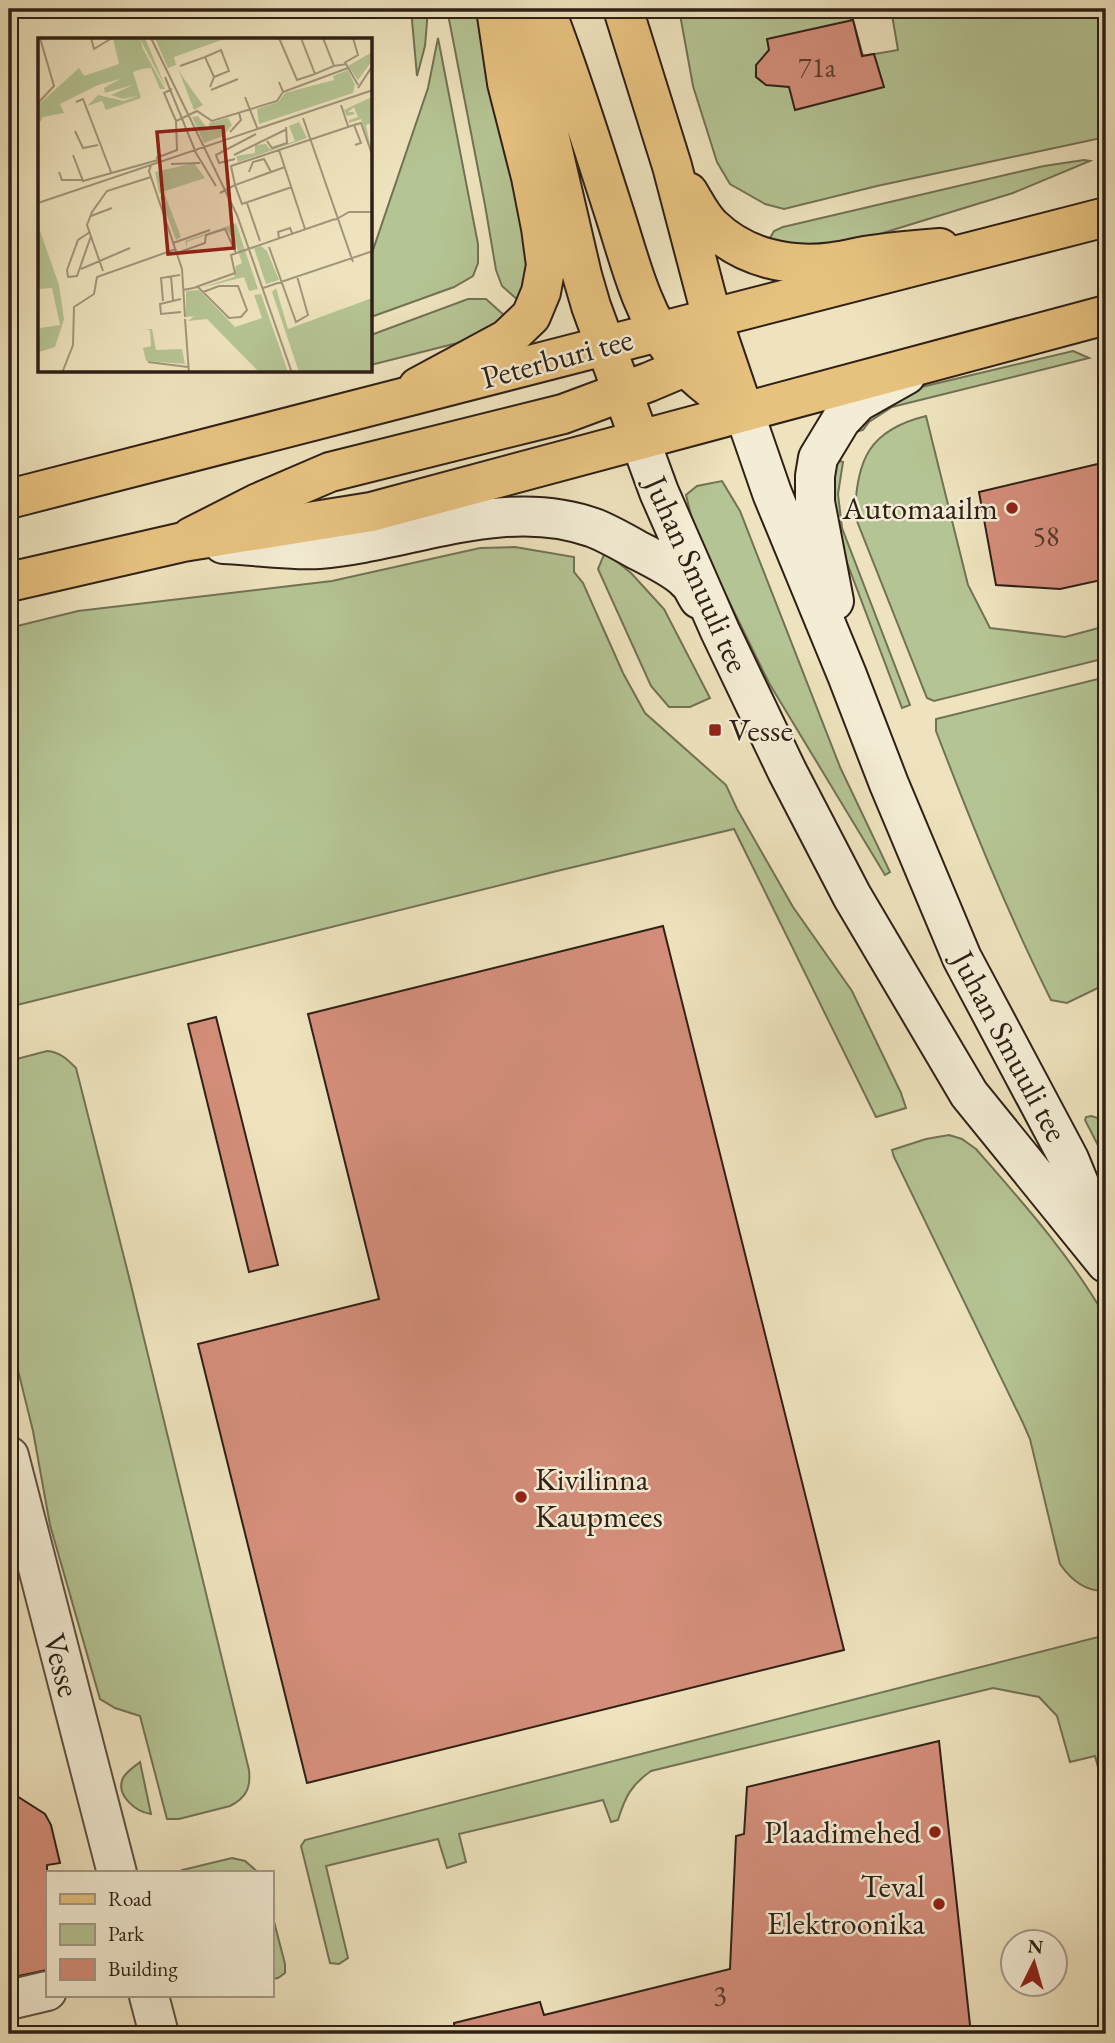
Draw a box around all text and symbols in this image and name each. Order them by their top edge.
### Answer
inset map [38,38,373,373]
house number: 71a [798,49,837,85]
street label: Peterburi tee [477,318,637,398]
street label: Juhan Smuuli tee [634,467,759,679]
place label: Automaailm [841,487,998,529]
marker: Automaailm [1004,500,1020,516]
house number: 58 [1033,518,1059,554]
place label: Vesse [729,709,793,751]
marker: Vesse [707,722,723,738]
street label: Juhan Smuuli tee [941,941,1078,1149]
place label: Kivilinna Kaupmees [535,1458,663,1537]
marker: Kivilinna Kaupmees [513,1489,529,1505]
street label: Vesse [33,1629,91,1701]
place label: Plaadimehed [764,1811,922,1853]
marker: Plaadimehed [927,1824,943,1840]
place label: Teval Elektroonika [767,1865,925,1944]
legend [46,1871,273,1997]
text: Road [108,1885,152,1912]
marker: Teval Elektroonika [931,1896,947,1912]
text: Park [108,1920,145,1947]
north arrow [1000,1927,1070,1997]
text: N [1027,1933,1045,1960]
text: Building [108,1955,178,1982]
house number: 3 [713,1977,727,2013]

